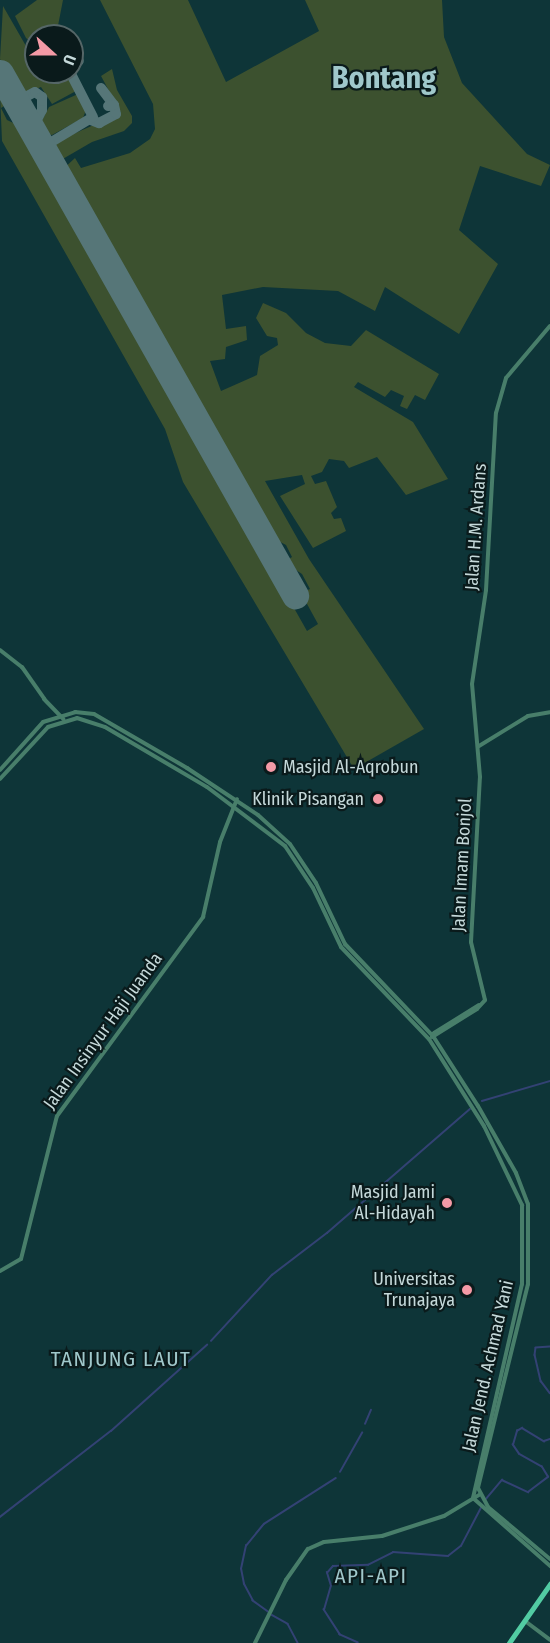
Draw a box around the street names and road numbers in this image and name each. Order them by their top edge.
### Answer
street label: Jalan H.M. Ardans [461,463,491,591]
street label: Jalan Imam Bonjol [448,798,476,932]
street label: Jalan Insinyur Haji Juanda [39,948,167,1114]
street label: Jalan Jend. Achmad Yani [458,1278,518,1454]

